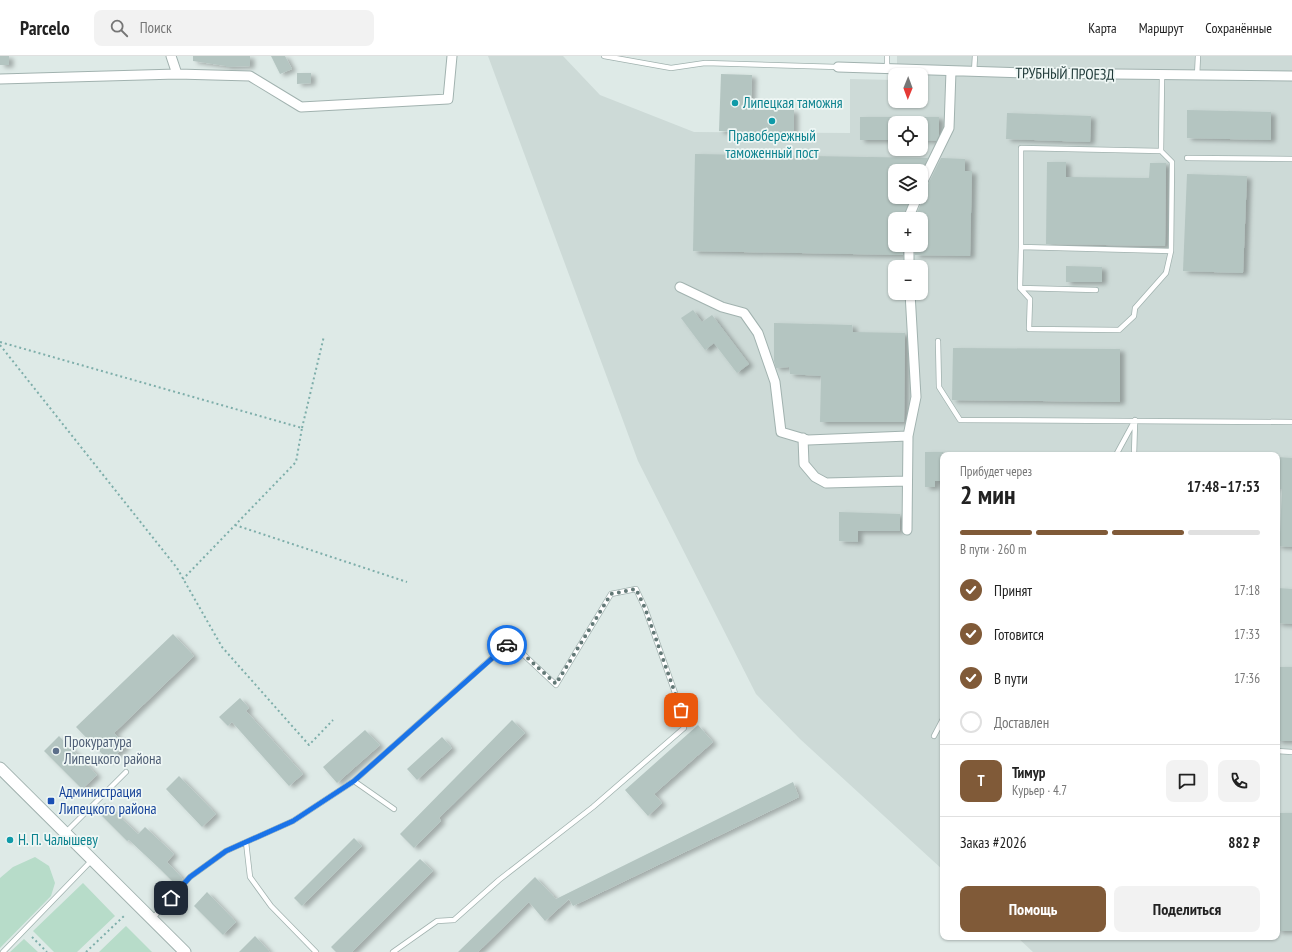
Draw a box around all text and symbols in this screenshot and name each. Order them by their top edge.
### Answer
search box [94,10,374,46]
text: Parcelo [20,16,70,40]
icon: search [108,17,130,39]
text: Поиск [140,18,172,37]
text: Карта [1088,19,1117,37]
text: Маршрут [1139,19,1183,37]
text: Сохранённые [1205,19,1272,37]
street label: ТРУБНЫЙ ПРОЕЗД [1015,63,1115,84]
north arrow [888,68,928,108]
map controls [888,68,928,300]
place label: Липецкая таможня [742,93,843,112]
marker: Липецкая таможня [730,98,740,108]
marker: Правобережный таможенный пост [767,116,777,126]
button: locate [888,116,928,156]
place label: Правобережный таможенный пост [726,126,819,162]
button: layers [888,164,928,204]
button: + [888,212,928,252]
button: − [888,260,928,300]
text: Прибудет через [960,463,1032,480]
text: 17:48–17:53 [1187,477,1260,496]
text: 2 мин [960,478,1015,511]
text: В пути · 260 m [960,541,1026,558]
icon: check [960,579,982,601]
text: Принят [994,581,1032,600]
text: 17:18 [1234,582,1260,599]
icon: check [960,623,982,645]
courier [487,625,527,665]
text: Готовится [994,625,1044,644]
text: 17:33 [1234,626,1260,643]
icon: car [496,634,518,656]
icon: check [960,667,982,689]
text: В пути [994,669,1028,688]
text: 17:36 [1234,670,1260,687]
pin [664,693,698,727]
icon: bag [670,699,692,721]
text: Доставлен [994,713,1049,732]
place label: Прокуратура Липецкого района [63,732,162,768]
marker: Прокуратура Липецкого района [51,746,61,756]
button: chat [1166,760,1208,802]
button: phone [1218,760,1260,802]
text: Тимур [1012,763,1045,782]
text: Т [977,771,985,790]
place label: Администрация Липецкого района [58,782,157,818]
text: Курьер · 4.7 [1012,782,1067,799]
marker: Администрация Липецкого района [46,796,56,806]
place label: Н. П. Чалышеву [18,830,98,849]
text: Заказ #2026 [960,833,1027,852]
text: 882 ₽ [1228,833,1260,852]
marker: Н. П. Чалышеву [5,835,15,845]
pin [154,881,188,915]
button: Помощь [960,886,1106,932]
button: Поделиться [1114,886,1260,932]
icon: home [160,887,182,909]

